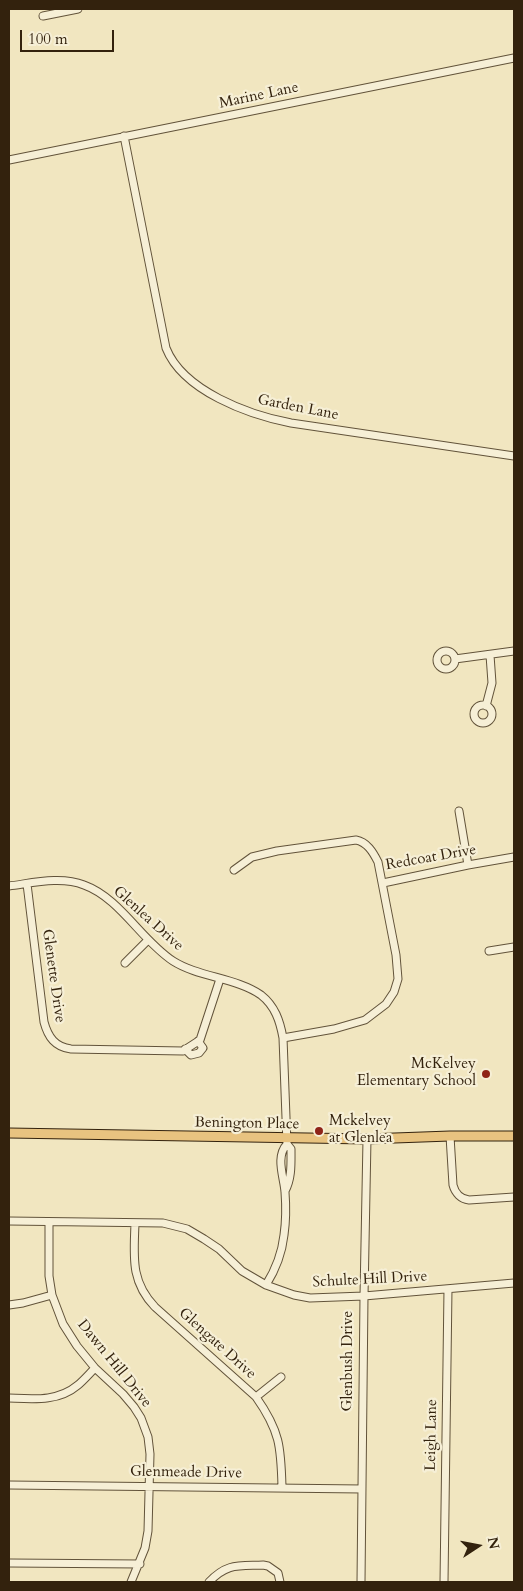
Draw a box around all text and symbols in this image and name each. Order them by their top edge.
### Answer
scale bar [22,20,116,52]
text: 100 m [28,29,68,49]
street label: Marine Lane [218,79,300,113]
street label: Garden Lane [256,391,340,425]
street label: Redcoat Drive [384,841,478,875]
street label: Glenlea Drive [109,883,187,955]
street label: Glenette Drive [38,928,68,1024]
place label: McKelvey Elementary School [357,1056,476,1091]
marker: McKelvey Elementary School [480,1068,492,1080]
place label: Mckelvey at Glenlea [329,1113,392,1148]
street label: Benington Place [194,1114,300,1134]
marker: Mckelvey at Glenlea [313,1125,325,1137]
street label: Schulte Hill Drive [312,1268,428,1292]
street label: Glengate Drive [175,1305,259,1383]
street label: Glenbush Drive [340,1311,358,1411]
street label: Dawn Hill Drive [73,1316,155,1412]
street label: Leigh Lane [422,1399,442,1471]
street label: Glenmeade Drive [130,1463,242,1483]
north arrow [453,1521,503,1571]
text: N [483,1535,504,1551]

